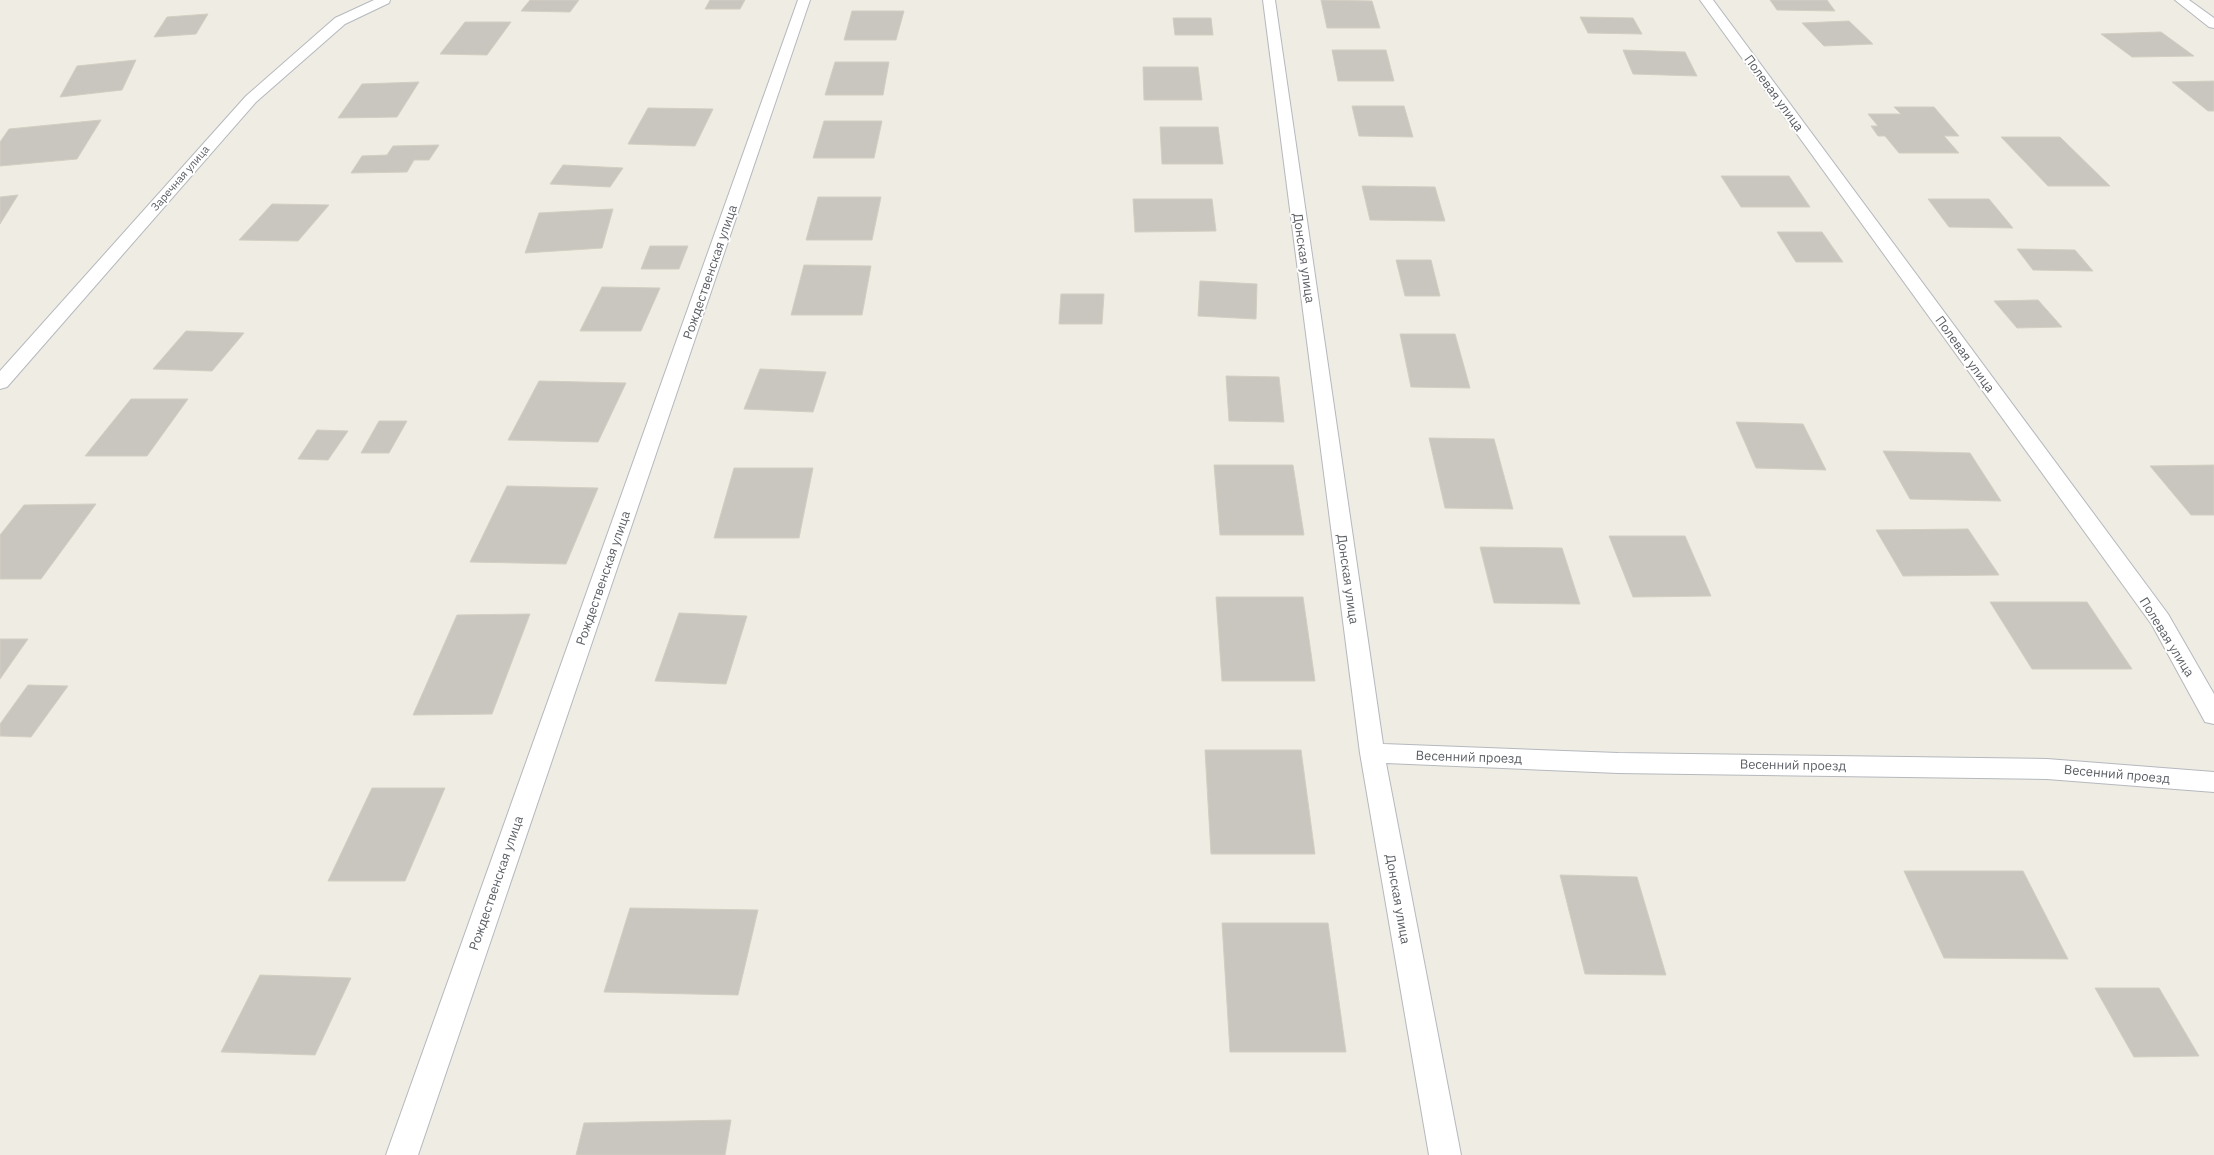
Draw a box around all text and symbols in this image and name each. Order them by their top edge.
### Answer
street label: Полевая улица [1740,51,1808,135]
street label: Заречная улица [148,142,212,214]
street label: Рождественская улица [679,202,741,341]
street label: Донская улица [1289,212,1319,304]
street label: Полевая улица [1931,312,1999,396]
street label: Рождественская улица [572,508,634,647]
street label: Донская улица [1333,533,1363,625]
street label: Полевая улица [2136,594,2198,680]
street label: Весенний проезд [1415,747,1523,767]
street label: Весенний проезд [1740,756,1847,774]
street label: Весенний проезд [2063,761,2171,787]
street label: Рождественская улица [465,813,527,952]
street label: Донская улица [1382,853,1414,945]

